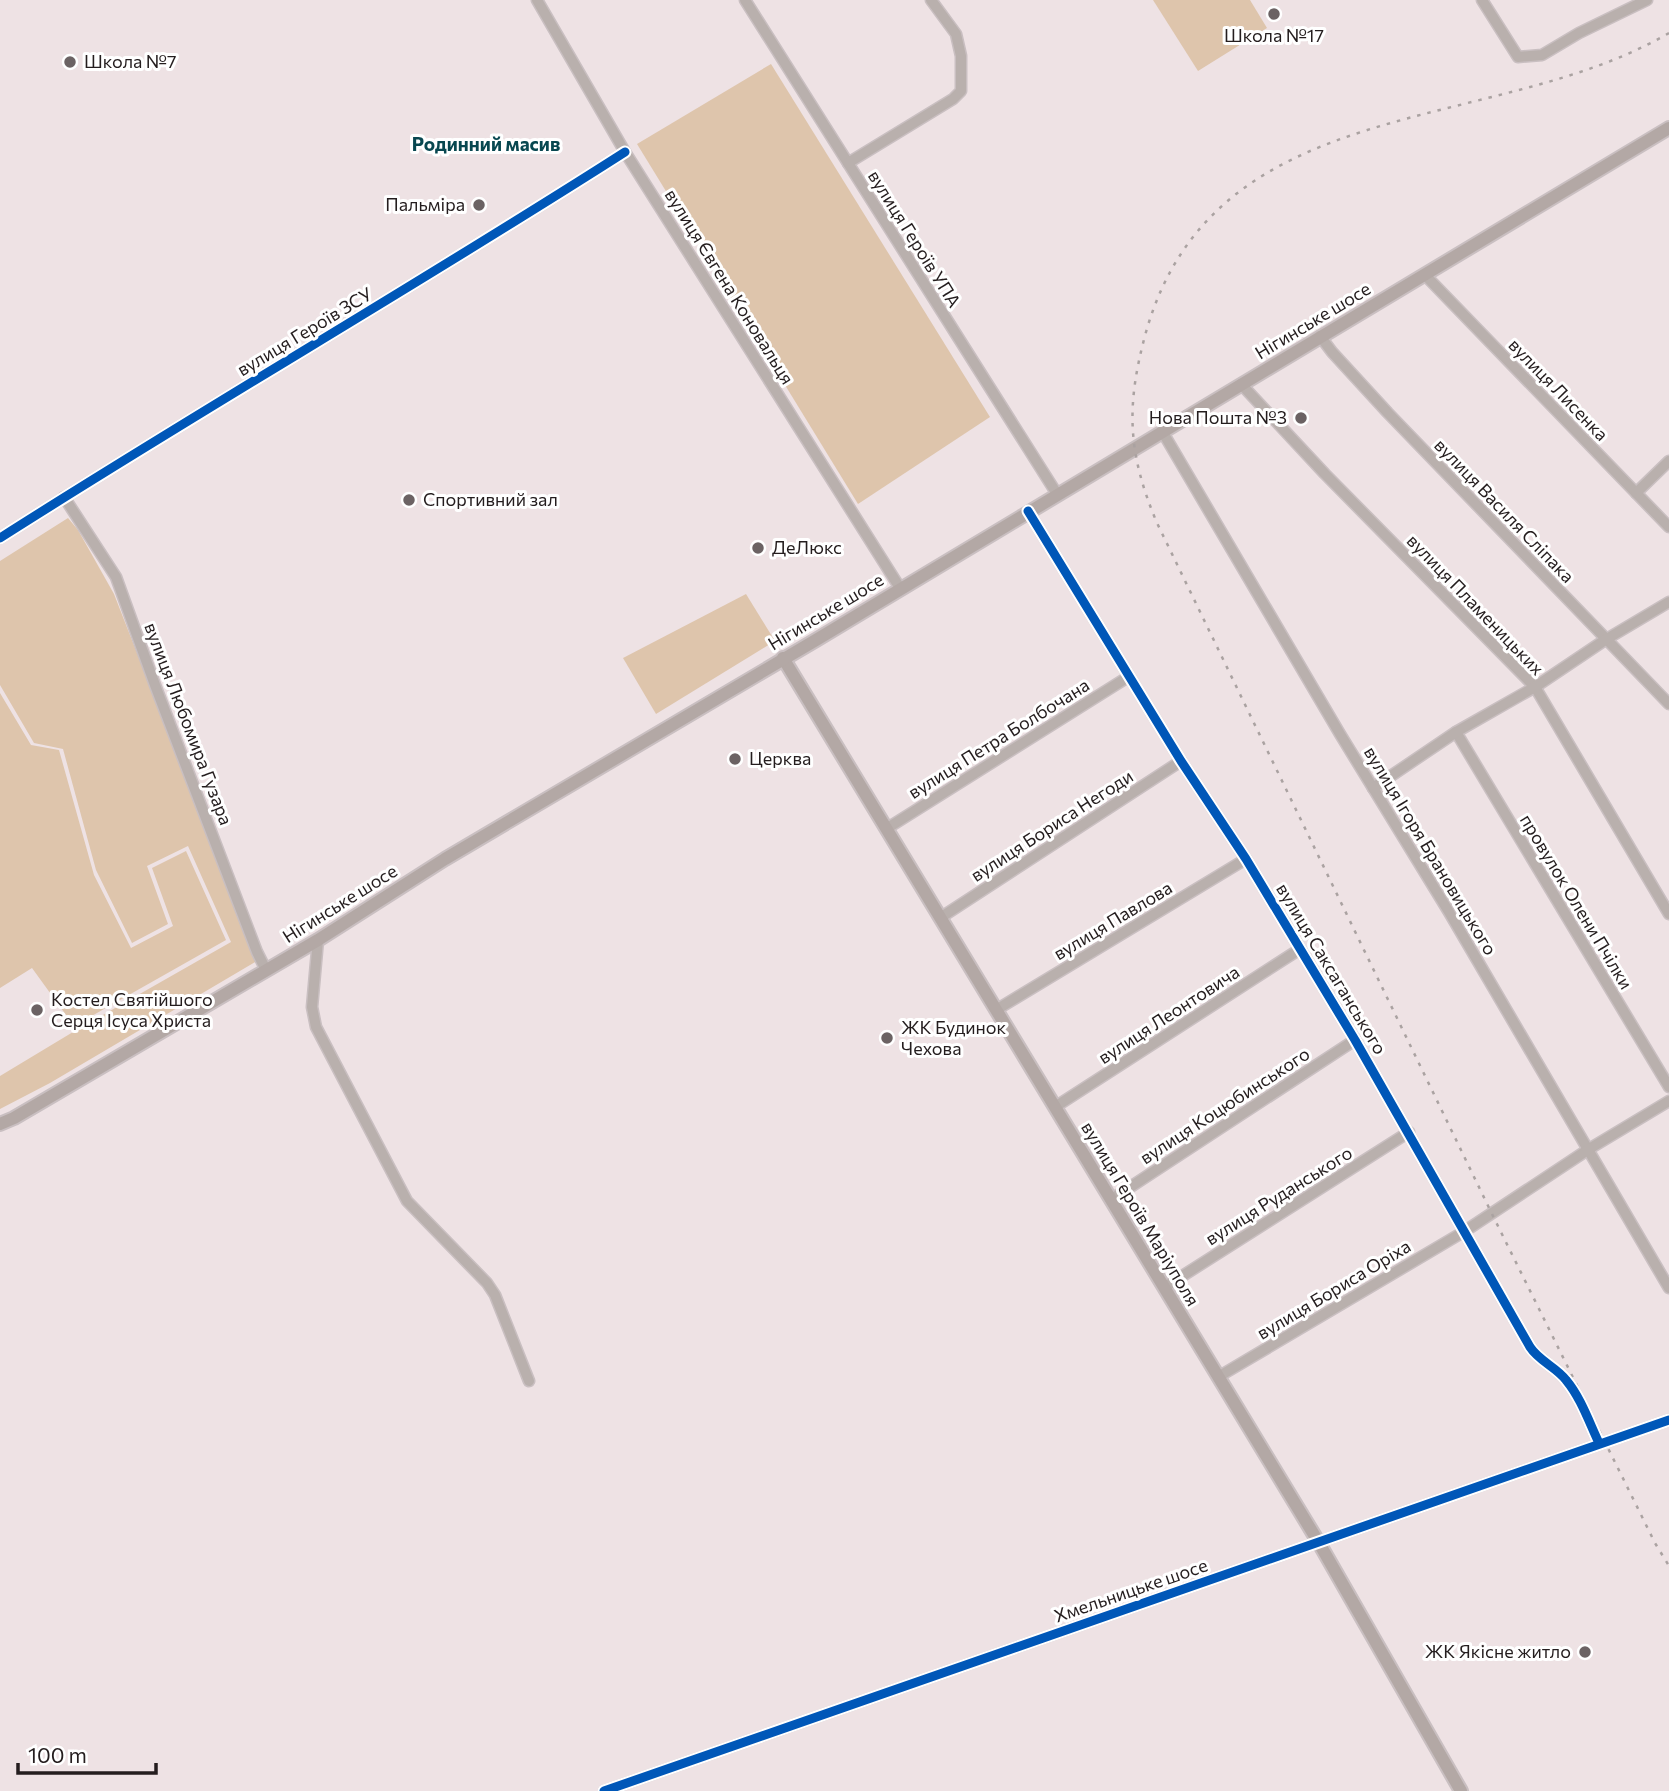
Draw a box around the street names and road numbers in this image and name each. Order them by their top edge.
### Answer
street label: вулиця Героїв УПА [864,166,966,311]
street label: вулиця Євгена Коновальця [661,185,799,388]
street label: Нігинське шосе [1251,277,1374,363]
street label: вулиця Героїв ЗСУ [233,282,376,380]
street label: вулиця Лисенка [1504,334,1613,445]
street label: вулиця Василя Сліпака [1430,434,1579,587]
street label: вулиця Пламеницьких [1403,529,1549,680]
street label: Нігинське шосе [764,568,887,654]
street label: вулиця Любомира Гузара [140,619,238,828]
street label: вулиця Петра Болбочана [904,673,1093,803]
street label: вулиця Ігоря Брановицького [1360,742,1502,959]
street label: вулиця Бориса Негоди [966,764,1137,886]
street label: провулок Олени Пчілки [1516,810,1638,993]
street label: Нігинське шосе [278,859,401,947]
street label: вулиця Павлова [1049,876,1176,964]
street label: вулиця Саксаганського [1272,879,1392,1058]
street label: вулиця Леонтовича [1094,960,1243,1068]
street label: вулиця Коцюбинського [1135,1042,1313,1168]
street label: вулиця Героїв Маріуполя [1077,1117,1205,1310]
street label: вулиця Руданського [1201,1141,1356,1249]
street label: вулиця Бориса Оріха [1253,1234,1414,1344]
street label: Хмельницьке шосе [1051,1553,1210,1627]

